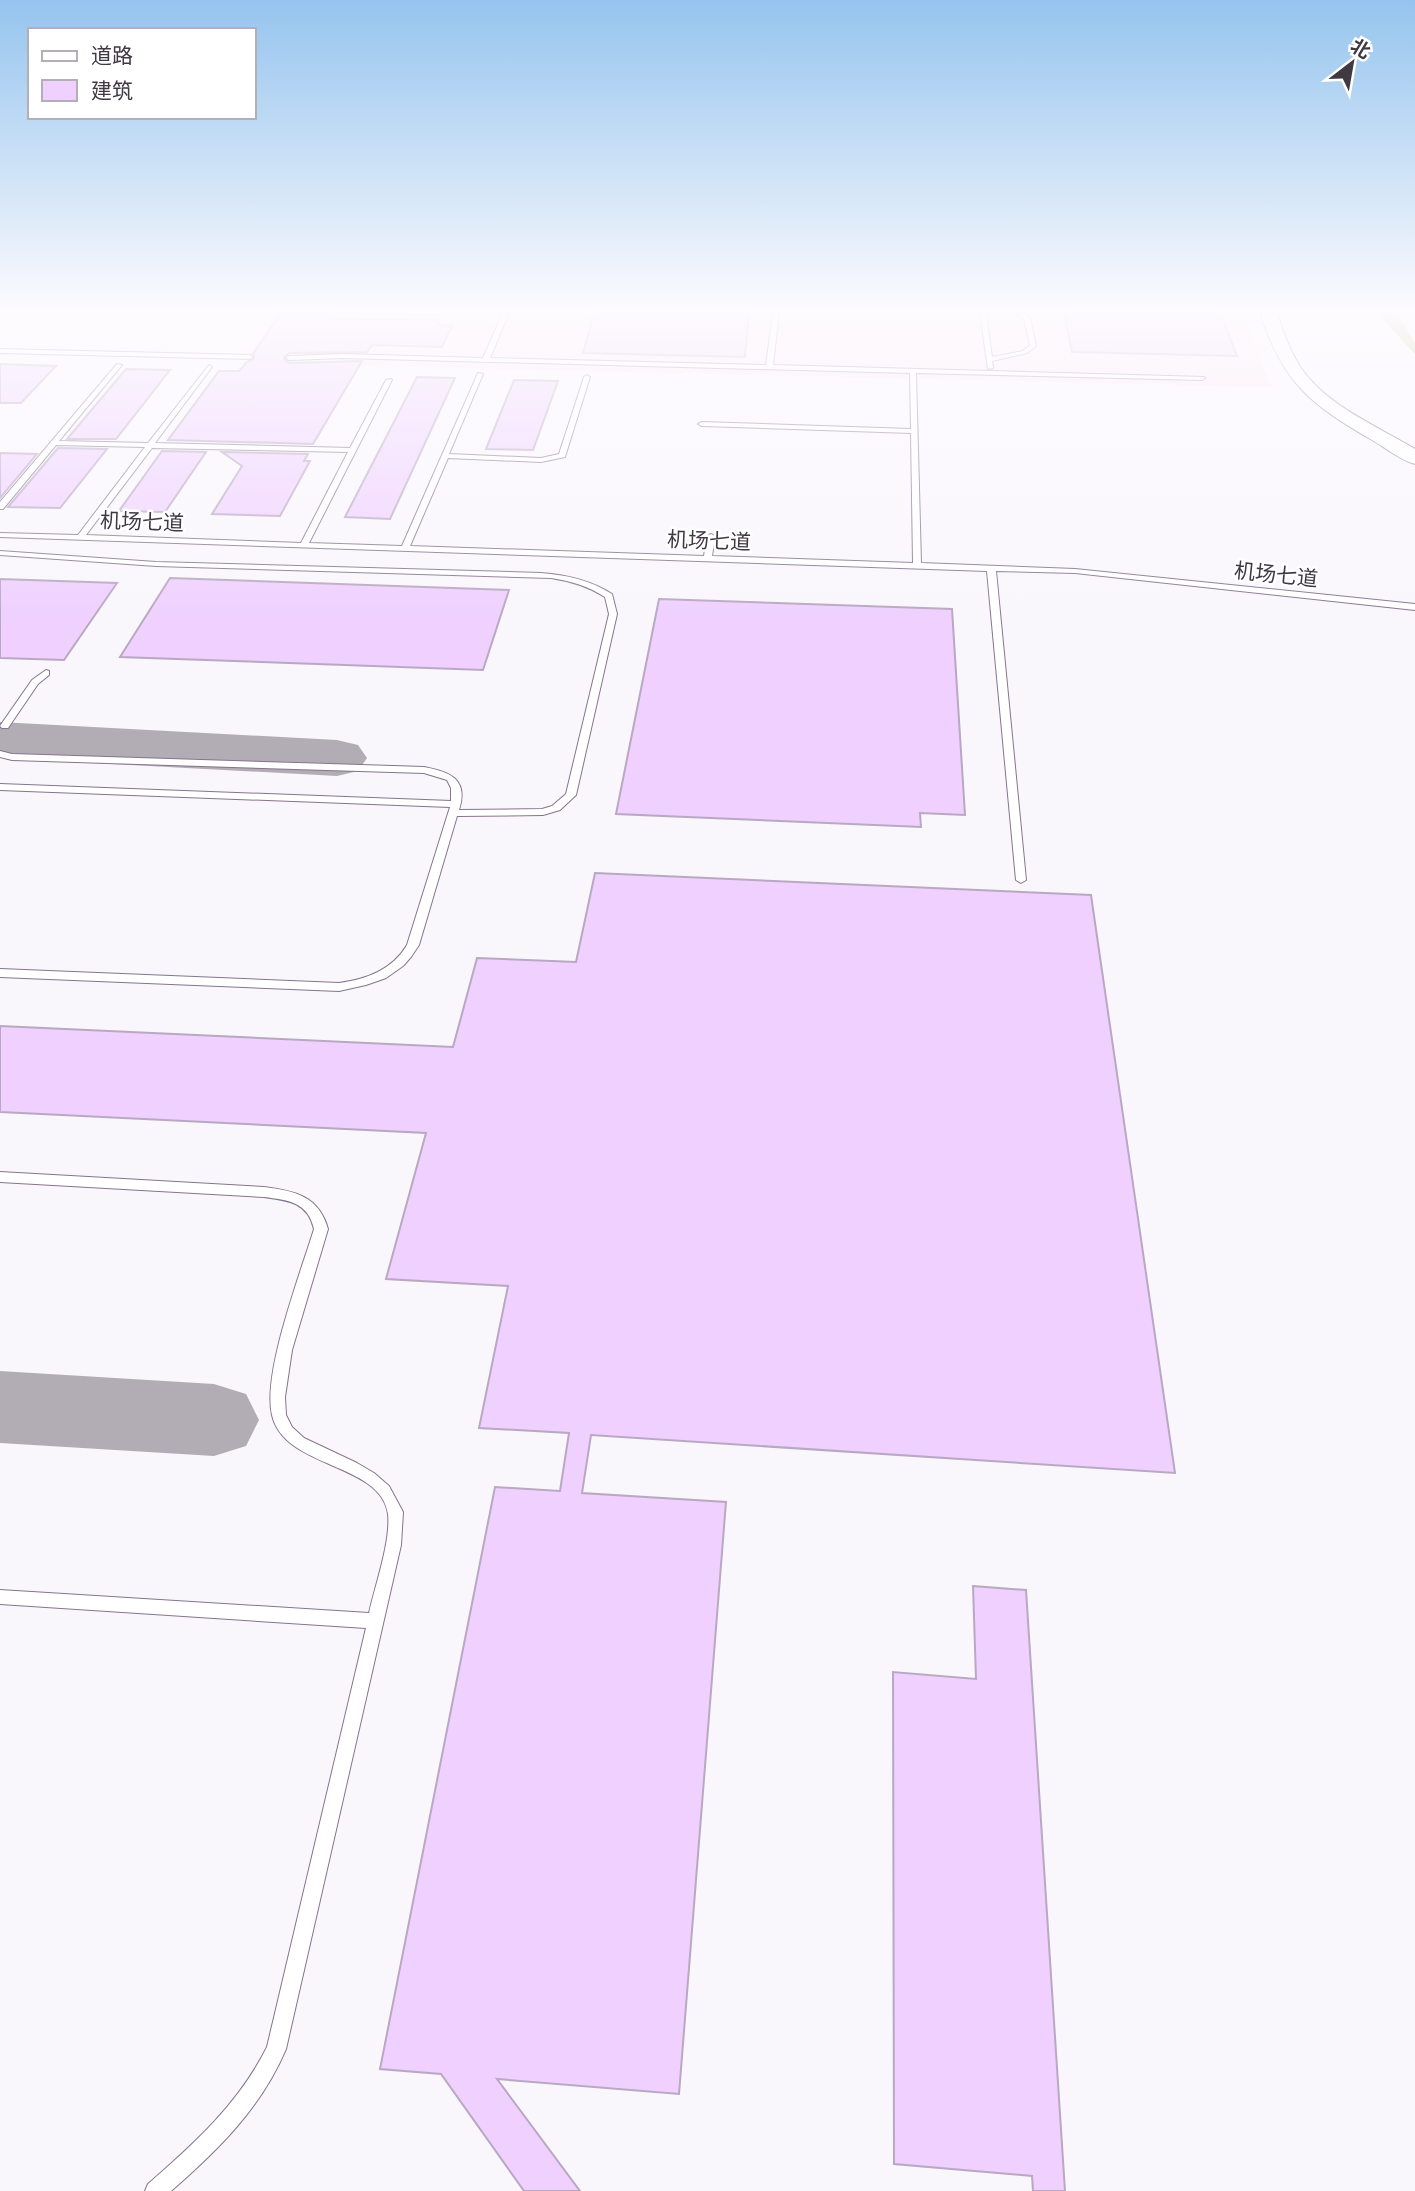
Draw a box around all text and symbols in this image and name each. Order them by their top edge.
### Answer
legend [28,28,256,119]
north arrow [1317,28,1387,98]
text: 北 [1346,34,1375,64]
text: 道路 [91,43,133,69]
text: 建筑 [91,78,133,104]
street label: 机场七道 [100,508,184,536]
street label: 机场七道 [667,527,751,555]
street label: 机场七道 [1233,558,1319,592]

